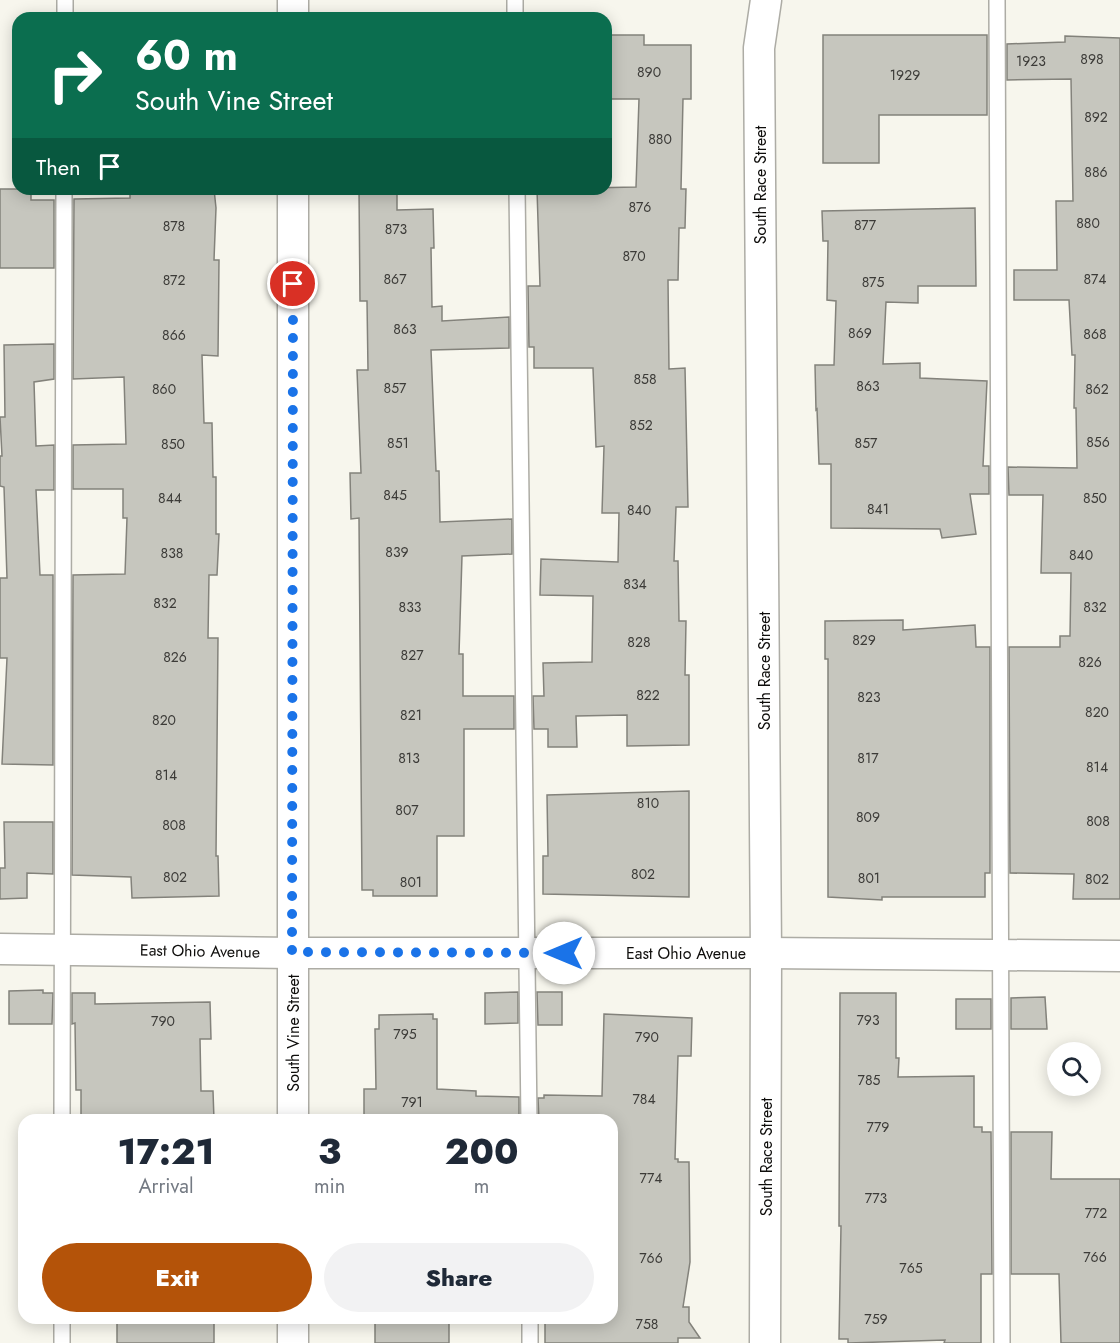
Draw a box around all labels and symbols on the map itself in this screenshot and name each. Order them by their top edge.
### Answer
house number: 898 [1080,49,1104,69]
house number: 1923 [1016,51,1046,71]
house number: 890 [637,62,661,82]
house number: 1929 [890,65,920,85]
house number: 892 [1084,107,1108,127]
street label: South Race Street [749,126,772,244]
house number: 880 [648,129,672,149]
house number: 886 [1084,162,1108,182]
house number: 876 [629,197,651,217]
house number: 880 [1076,213,1100,233]
house number: 877 [854,215,877,235]
house number: 878 [163,216,185,236]
house number: 873 [385,219,408,239]
house number: 870 [622,246,646,266]
pin [267,258,318,309]
house number: 867 [383,269,407,289]
house number: 874 [1084,269,1106,289]
house number: 872 [163,270,185,290]
house number: 875 [862,272,884,292]
house number: 863 [393,319,417,339]
house number: 869 [848,323,872,343]
house number: 868 [1083,324,1107,344]
house number: 866 [162,325,186,345]
house number: 858 [633,369,657,389]
house number: 863 [856,376,880,396]
house number: 857 [384,378,407,398]
house number: 860 [152,379,176,399]
house number: 862 [1085,379,1109,399]
house number: 852 [629,415,653,435]
house number: 856 [1086,432,1110,452]
house number: 851 [387,433,409,453]
house number: 857 [855,433,878,453]
house number: 850 [161,434,185,454]
house number: 845 [383,485,407,505]
house number: 844 [158,488,182,508]
house number: 850 [1083,488,1107,508]
house number: 841 [867,499,889,519]
house number: 840 [627,500,651,520]
house number: 839 [385,542,409,562]
house number: 838 [161,543,183,563]
house number: 840 [1069,545,1093,565]
house number: 834 [623,574,647,594]
house number: 832 [153,593,177,613]
house number: 833 [399,597,422,617]
house number: 832 [1083,597,1107,617]
street label: South Race Street [753,612,776,730]
house number: 829 [852,630,876,650]
house number: 828 [627,632,651,652]
house number: 827 [401,645,424,665]
house number: 826 [163,647,187,667]
house number: 826 [1078,652,1102,672]
house number: 822 [636,685,660,705]
house number: 823 [857,687,881,707]
house number: 820 [1085,702,1109,722]
house number: 821 [400,705,422,725]
house number: 820 [152,710,176,730]
house number: 813 [398,748,420,768]
house number: 817 [857,748,879,768]
house number: 814 [1086,757,1108,777]
house number: 814 [155,765,177,785]
house number: 810 [637,793,659,813]
house number: 807 [395,800,419,820]
house number: 809 [856,807,880,827]
house number: 808 [1086,811,1110,831]
house number: 808 [162,815,186,835]
house number: 802 [631,864,655,884]
house number: 802 [163,867,187,887]
house number: 801 [858,868,880,888]
house number: 802 [1085,869,1109,889]
house number: 801 [400,872,422,892]
position arrow [532,921,596,985]
street label: East Ohio Avenue [140,938,260,964]
street label: East Ohio Avenue [626,942,746,965]
street label: South Vine Street [282,974,305,1092]
house number: 793 [856,1010,880,1030]
house number: 790 [151,1011,175,1031]
house number: 795 [393,1024,417,1044]
house number: 790 [635,1027,659,1047]
house number: 785 [858,1070,881,1090]
house number: 784 [632,1089,656,1109]
house number: 791 [401,1092,423,1112]
street label: South Race Street [755,1098,778,1216]
house number: 779 [867,1117,889,1137]
house number: 774 [640,1168,662,1188]
house number: 773 [865,1188,888,1208]
house number: 772 [1085,1203,1107,1223]
house number: 766 [1083,1247,1107,1267]
house number: 766 [639,1248,663,1268]
house number: 765 [899,1258,923,1278]
house number: 759 [864,1309,888,1329]
house number: 758 [636,1314,658,1334]

